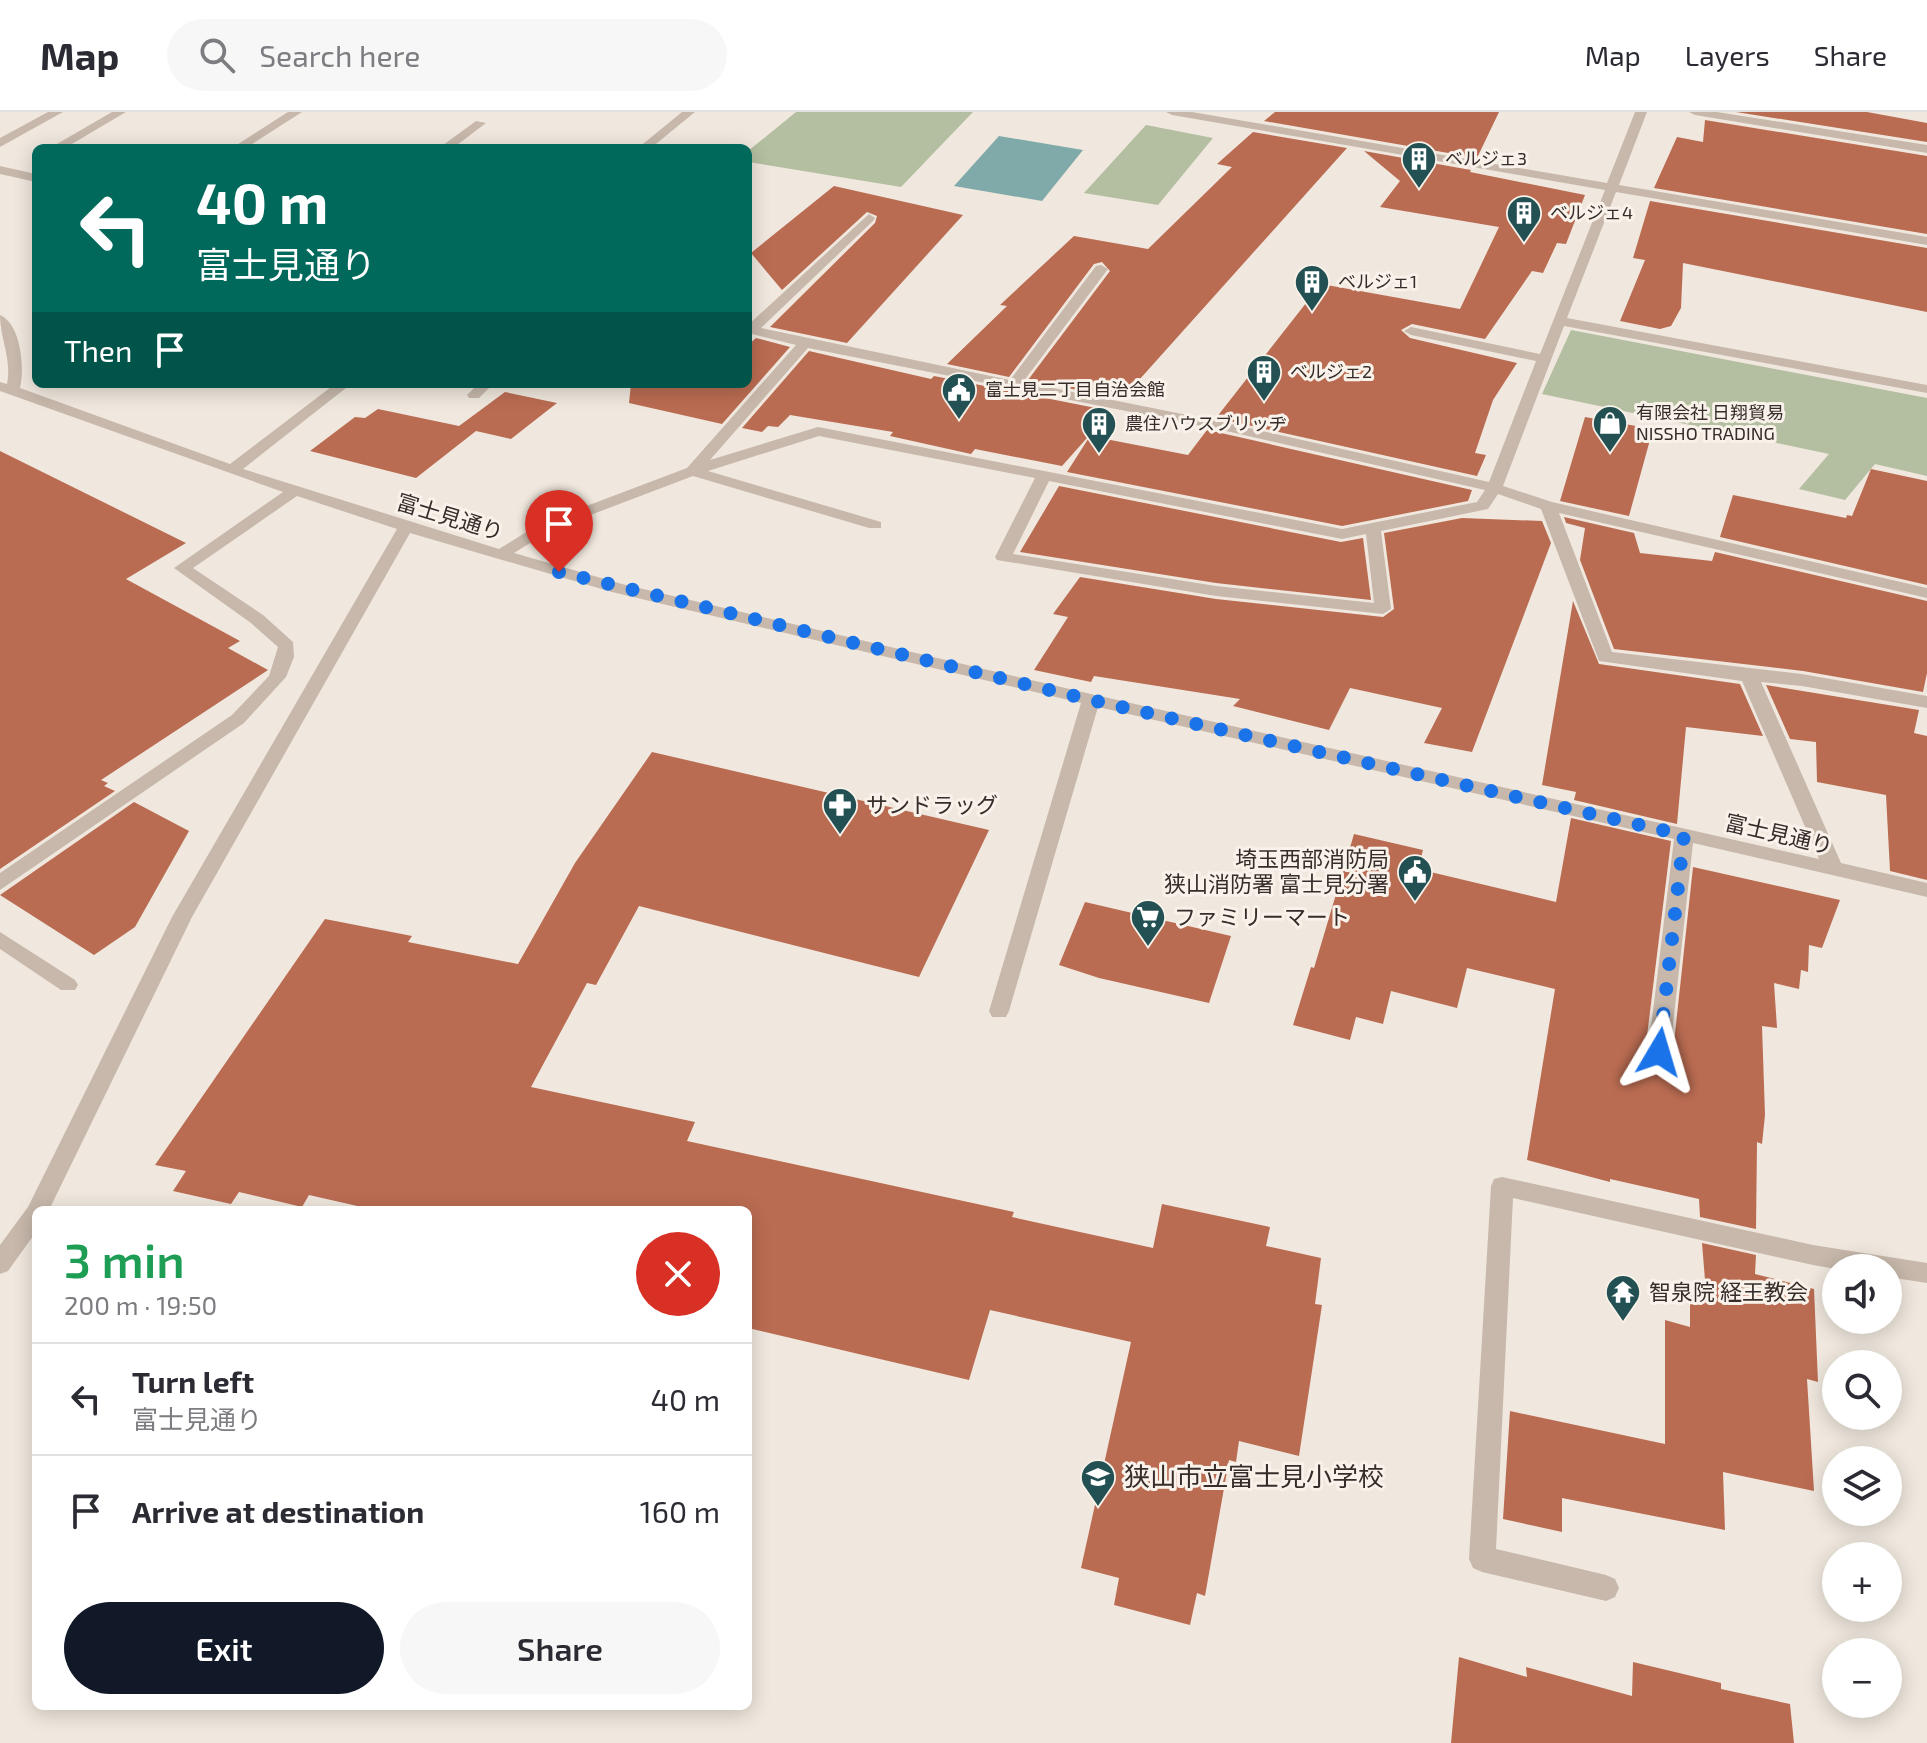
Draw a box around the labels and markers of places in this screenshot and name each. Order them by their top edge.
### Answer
building icon: ベルジェ3 [1400,140,1438,190]
place label: ベルジェ3 [1445,147,1527,169]
building icon: ベルジェ4 [1505,194,1543,244]
place label: ベルジェ4 [1550,201,1633,223]
building icon: ベルジェ1 [1293,263,1331,313]
place label: ベルジェ1 [1338,270,1417,292]
building icon: ベルジェ2 [1245,353,1283,403]
place label: ベルジェ2 [1290,360,1372,382]
public building icon: 富士見二丁目自治会館 [940,371,978,421]
place label: 富士見二丁目自治会館 [985,378,1165,400]
place label: 有限会社 日翔貿易 NISSHO TRADING [1636,401,1784,444]
shop icon: 有限会社 日翔貿易 NISSHO TRADING [1591,404,1629,454]
building icon: 農住ハウスブリッヂ [1080,405,1118,455]
place label: 農住ハウスブリッヂ [1125,412,1287,434]
pin [525,490,593,572]
pharmacy icon: サンドラッグ [821,786,859,836]
place label: サンドラッグ [866,791,998,817]
place label: 埼玉西部消防局 狭山消防署 富士見分署 [1164,845,1389,896]
public building icon: 埼玉西部消防局 狭山消防署 富士見分署 [1396,853,1434,903]
supermarket icon: ファミリーマート [1129,898,1167,948]
place label: ファミリーマート [1174,903,1350,929]
temple icon: 智泉院 経王教会 [1604,1273,1642,1323]
place label: 智泉院 経王教会 [1649,1278,1808,1304]
school or university icon: 狭山市立富士見小学校 [1079,1458,1117,1508]
place label: 狭山市立富士見小学校 [1124,1460,1384,1491]

